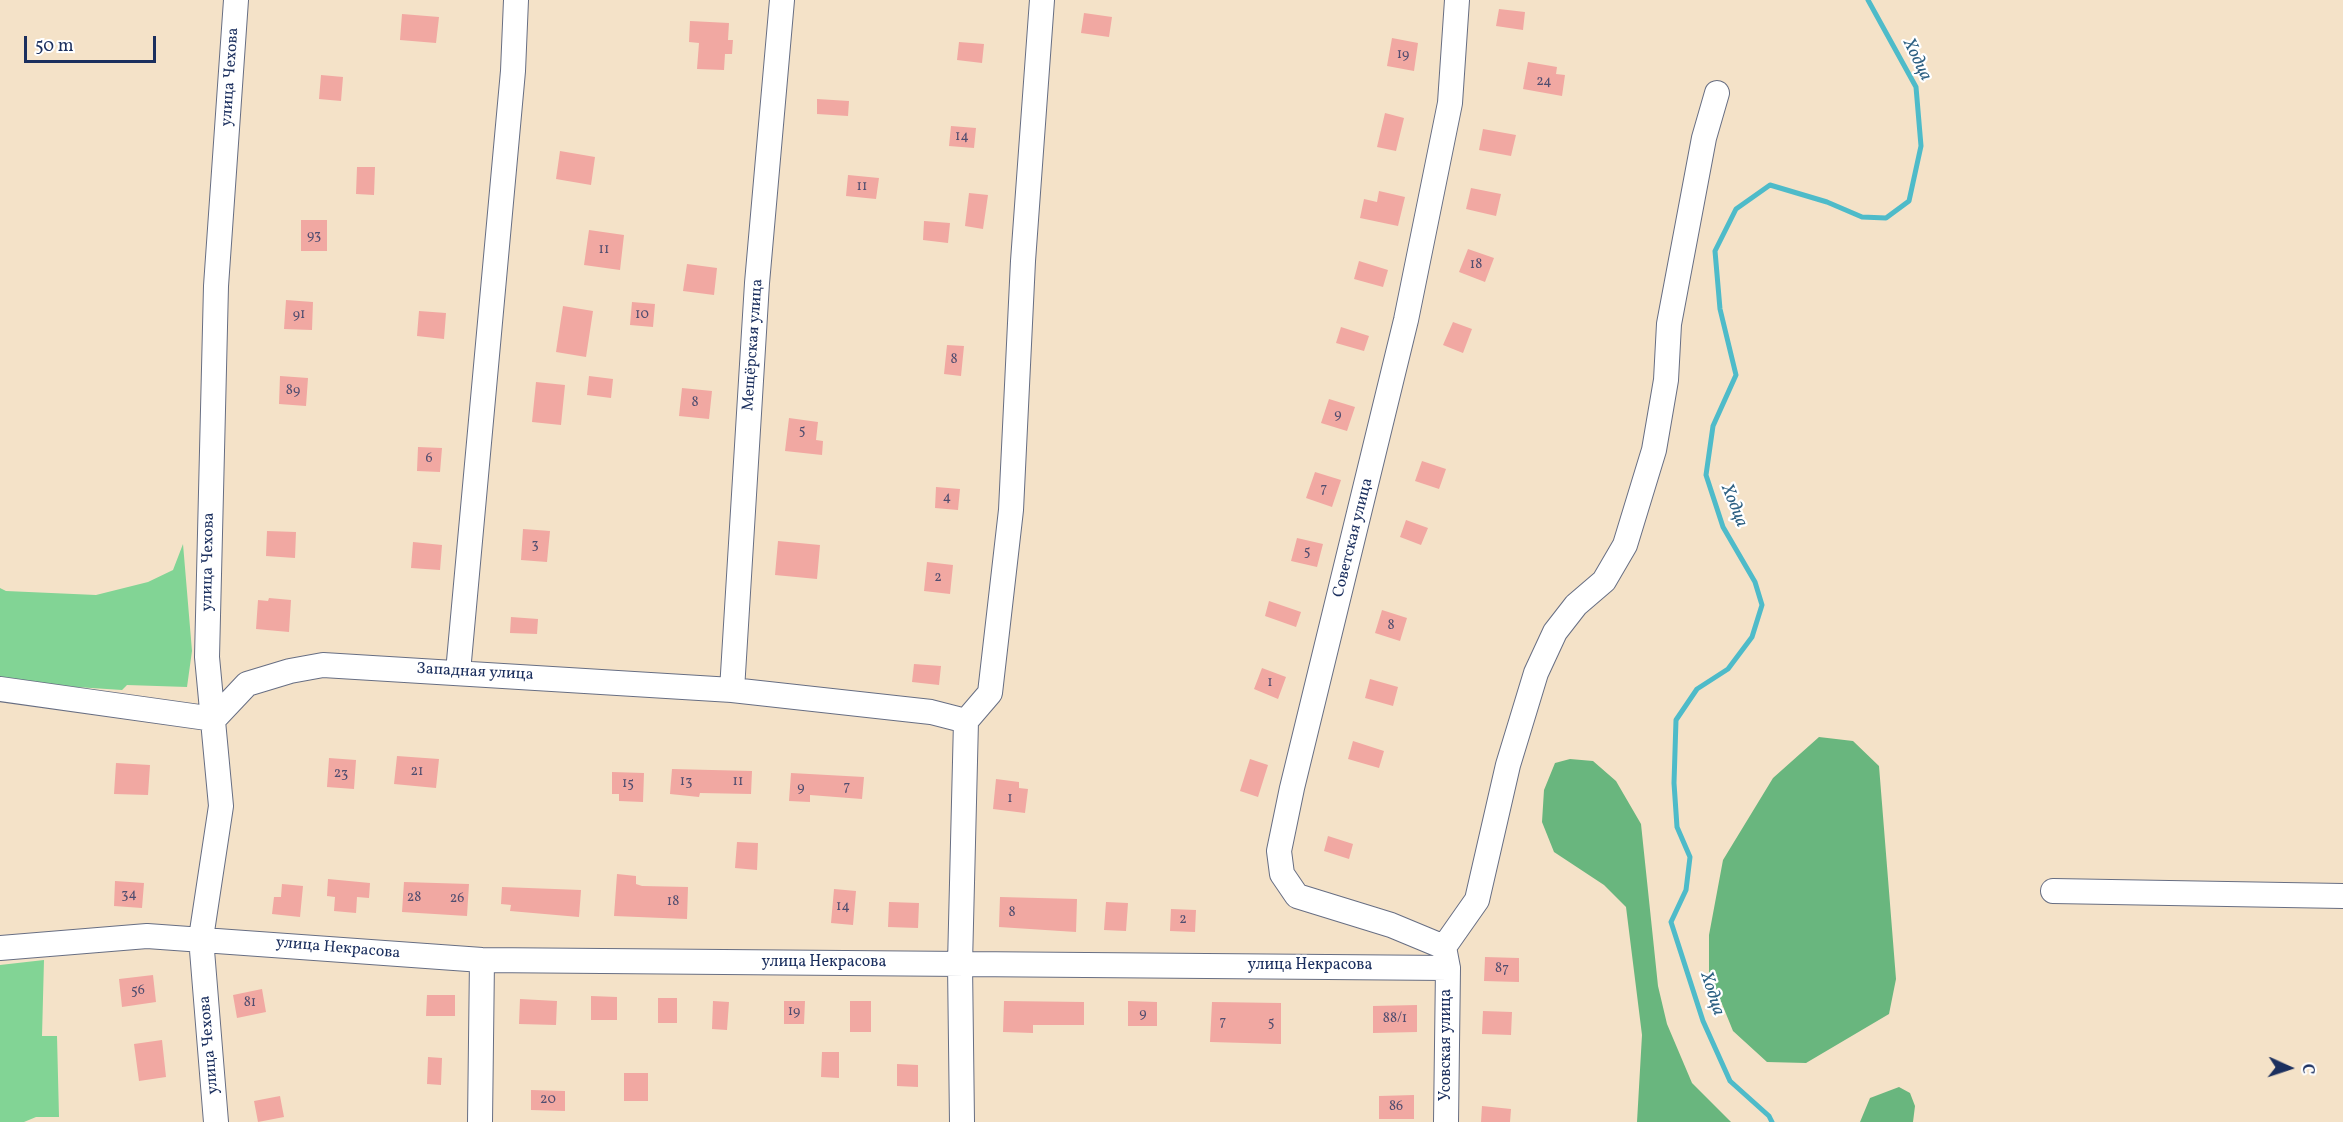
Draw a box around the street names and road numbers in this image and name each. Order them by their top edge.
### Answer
street label: улица Чехова [218,27,244,127]
street label: Мещёрская улица [740,278,768,412]
street label: Советская улица [1330,476,1378,600]
street label: улица Чехова [199,512,219,612]
street label: Западная улица [416,660,534,686]
street label: улица Некрасова [275,934,401,964]
street label: улица Некрасова [762,953,886,973]
street label: улица Некрасова [1248,956,1372,976]
street label: Усовская улица [1437,989,1457,1101]
street label: улица Чехова [196,995,224,1095]

